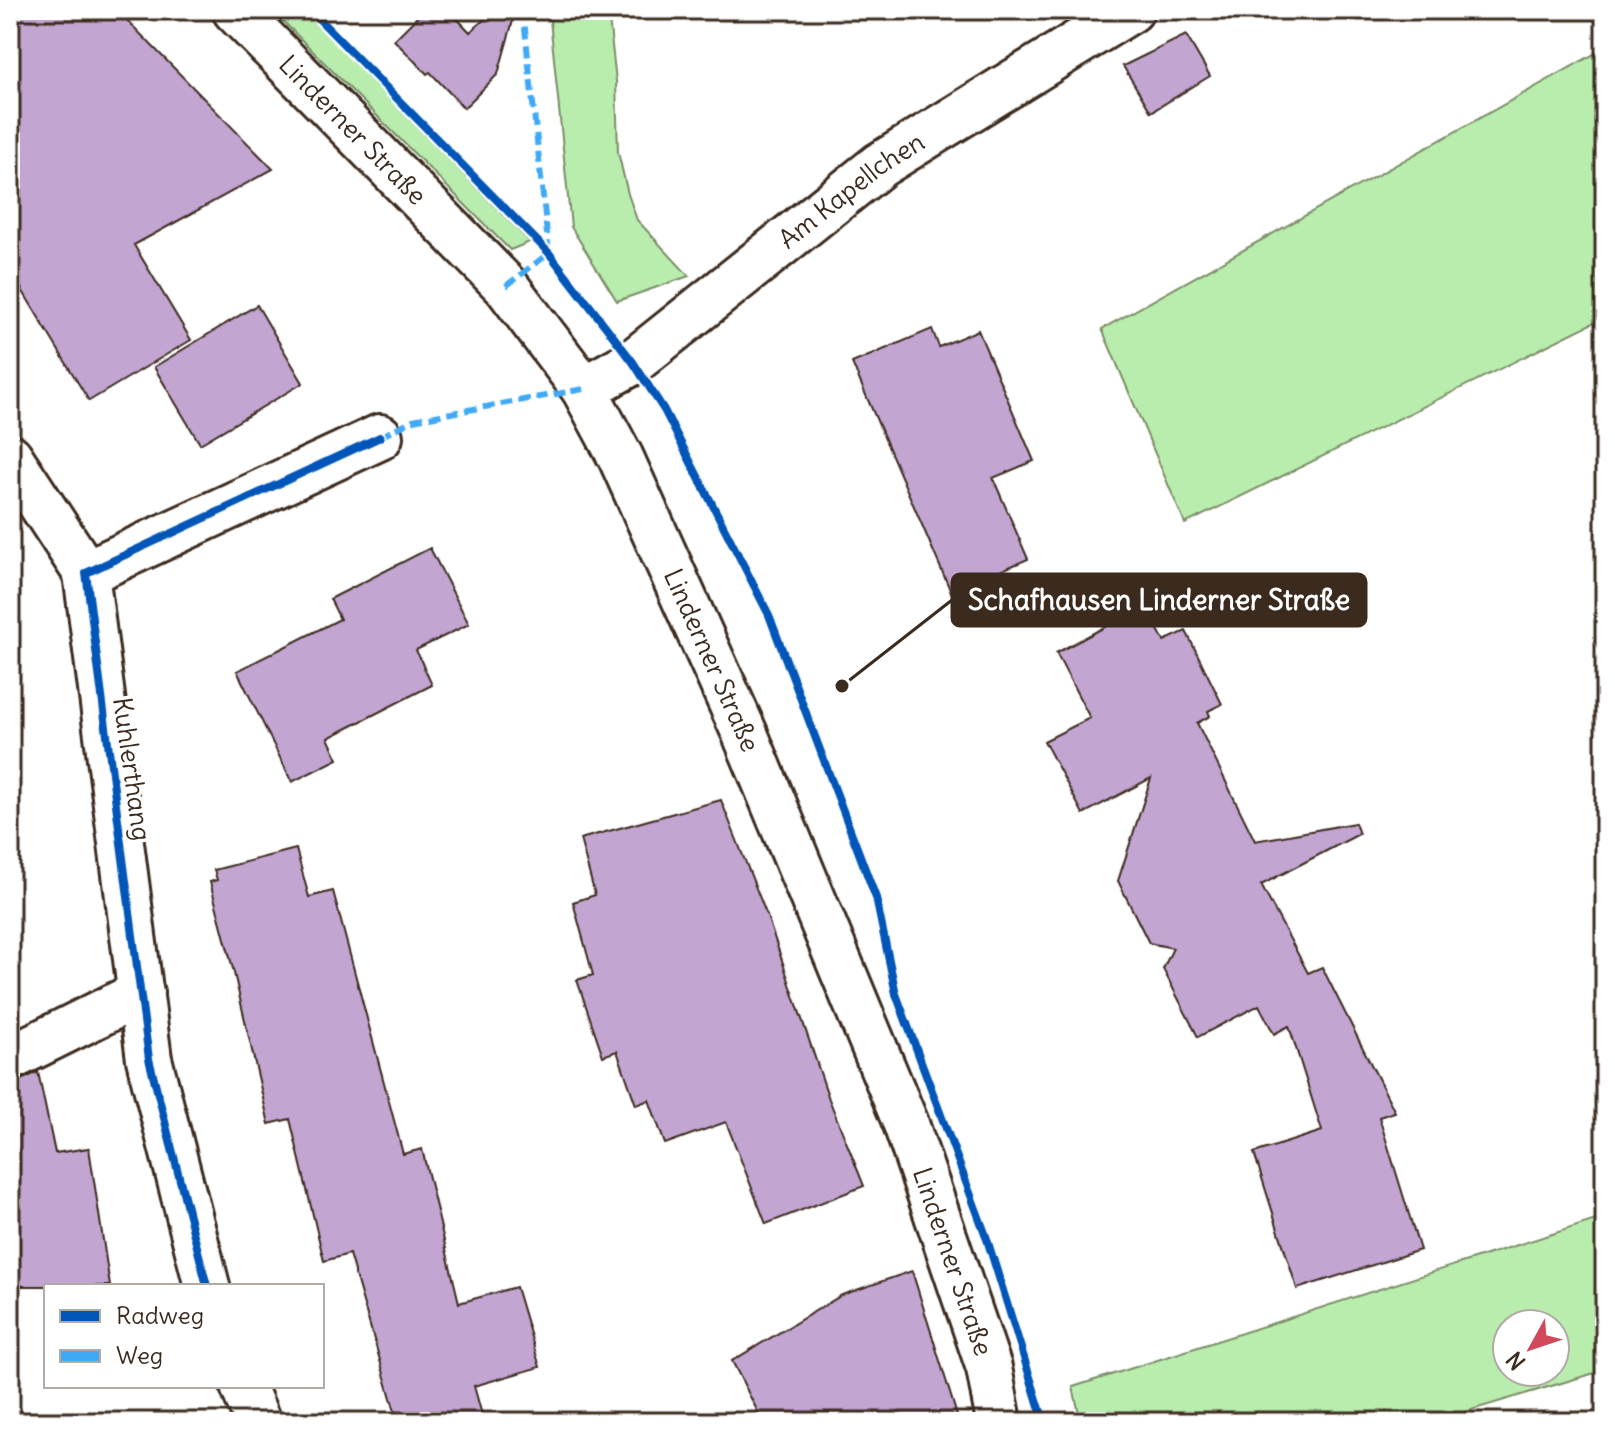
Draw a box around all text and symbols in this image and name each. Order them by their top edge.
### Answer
street label: Linderner Straße [272,48,434,211]
street label: Am Kapellchen [772,125,930,255]
street label: Linderner Straße [657,563,767,756]
callout: Schafhausen Linderner Straße [952,574,1366,626]
text: Schafhausen Linderner Straße [968,582,1350,618]
street label: Kuhlerthang [106,695,159,843]
street label: Linderner Straße [906,1163,1001,1360]
legend [44,1284,324,1388]
text: Radweg [116,1300,204,1330]
north arrow [1491,1308,1571,1388]
text: Weg [116,1340,163,1370]
text: N [1500,1346,1531,1376]

